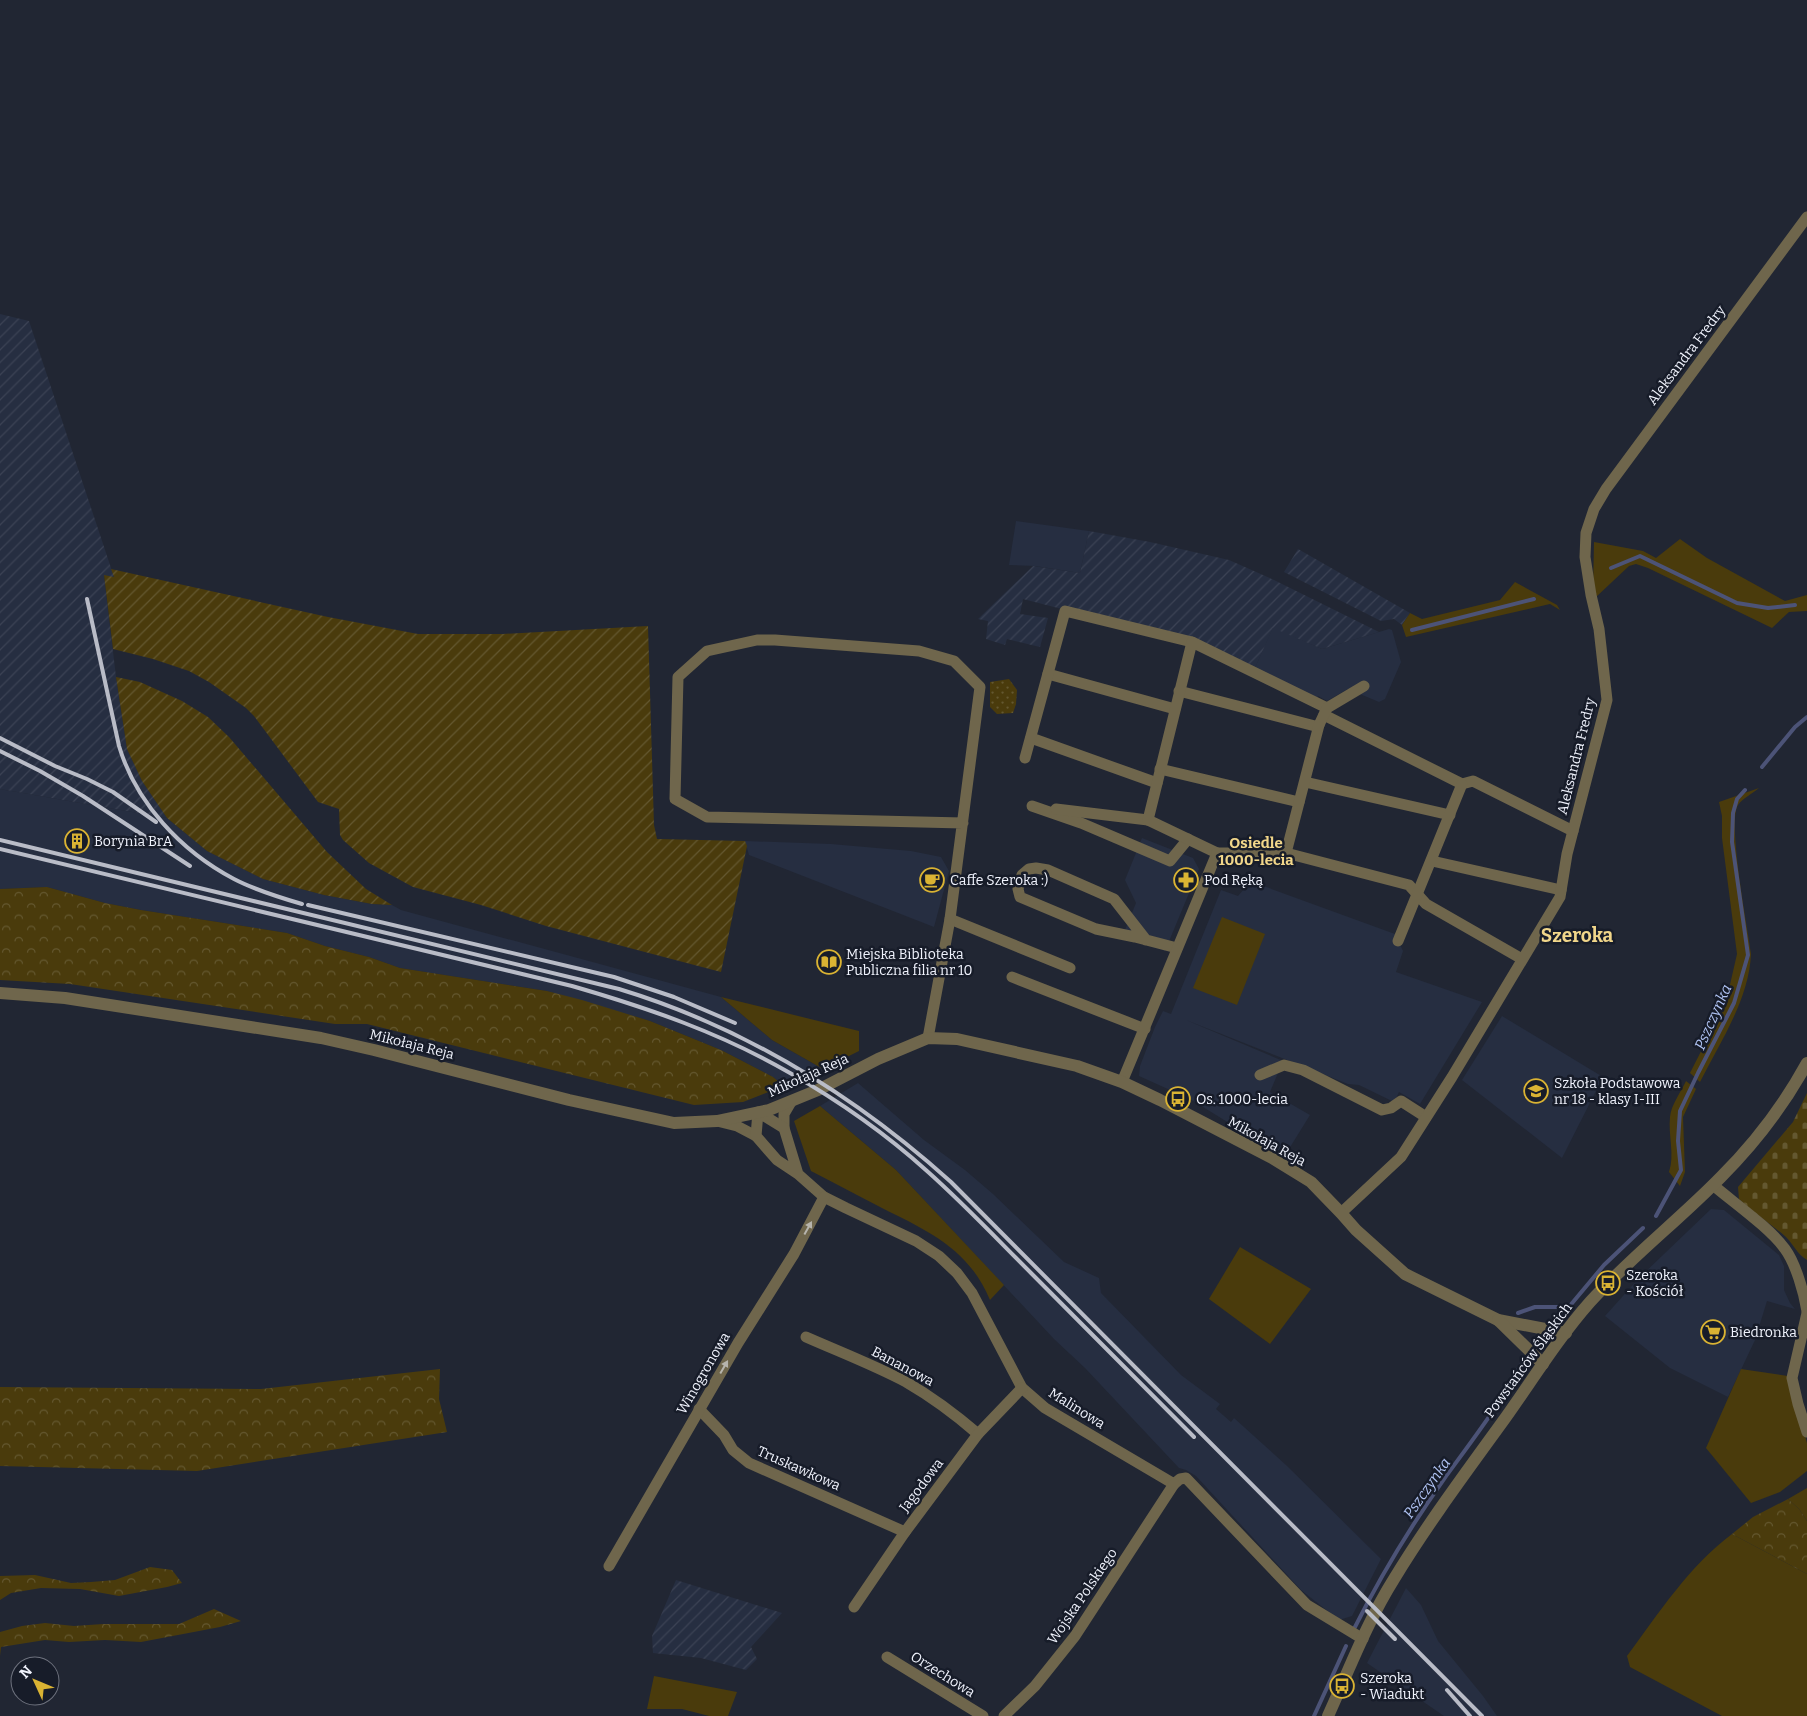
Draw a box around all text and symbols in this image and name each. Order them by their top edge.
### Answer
street label: Aleksandra Fredry [1644,302,1730,408]
street label: Aleksandra Fredry [1554,695,1599,816]
building icon: Borynia BrA [64,828,90,854]
place label: Borynia BrA [94,833,173,850]
district label: Osiedle 1000-lecia [1218,834,1294,869]
cafe icon: Caffe Szeroka :) [919,867,945,893]
pharmacy icon: Pod Ręką [1173,867,1199,893]
place label: Caffe Szeroka :) [950,872,1048,889]
place label: Pod Ręką [1204,872,1263,889]
district label: Szeroka [1541,924,1614,947]
place label: Miejska Biblioteka Publiczna filia nr 10 [846,946,973,979]
library icon: Miejska Biblioteka Publiczna filia nr 10 [816,949,842,975]
water label: Pszczynka [1691,981,1735,1053]
street label: Mikołaja Reja [368,1026,456,1063]
street label: Mikołaja Reja [765,1050,851,1101]
place label: Szkoła Podstawowa nr 18 - klasy I-III [1554,1075,1681,1108]
school or university icon: Szkoła Podstawowa nr 18 - klasy I-III [1523,1078,1549,1104]
bus stop icon: Os. 1000-lecia [1165,1086,1191,1112]
place label: Os. 1000-lecia [1196,1091,1288,1108]
street label: Mikołaja Reja [1225,1113,1309,1170]
one-way arrow [804,1222,813,1235]
place label: Szeroka - Kościół [1626,1267,1684,1300]
bus stop icon: Szeroka - Kościół [1595,1270,1621,1296]
street label: Powstańców Śląskich [1480,1299,1576,1421]
supermarket icon: Biedronka [1700,1319,1726,1345]
place label: Biedronka [1730,1324,1797,1341]
street label: Winogronowa [673,1329,734,1417]
street label: Bananowa [869,1343,937,1390]
one-way arrow [719,1360,728,1374]
street label: Malinowa [1045,1384,1108,1433]
street label: Truskawkowa [755,1443,843,1494]
water label: Pszczynka [1400,1454,1454,1522]
street label: Jagodowa [895,1455,947,1516]
street label: Wojska Polskiego [1044,1545,1121,1647]
street label: Orzechowa [907,1648,978,1701]
north arrow [10,1656,60,1706]
text: N [16,1662,36,1682]
place label: Szeroka - Wiadukt [1360,1670,1424,1703]
bus stop icon: Szeroka - Wiadukt [1329,1673,1355,1699]

